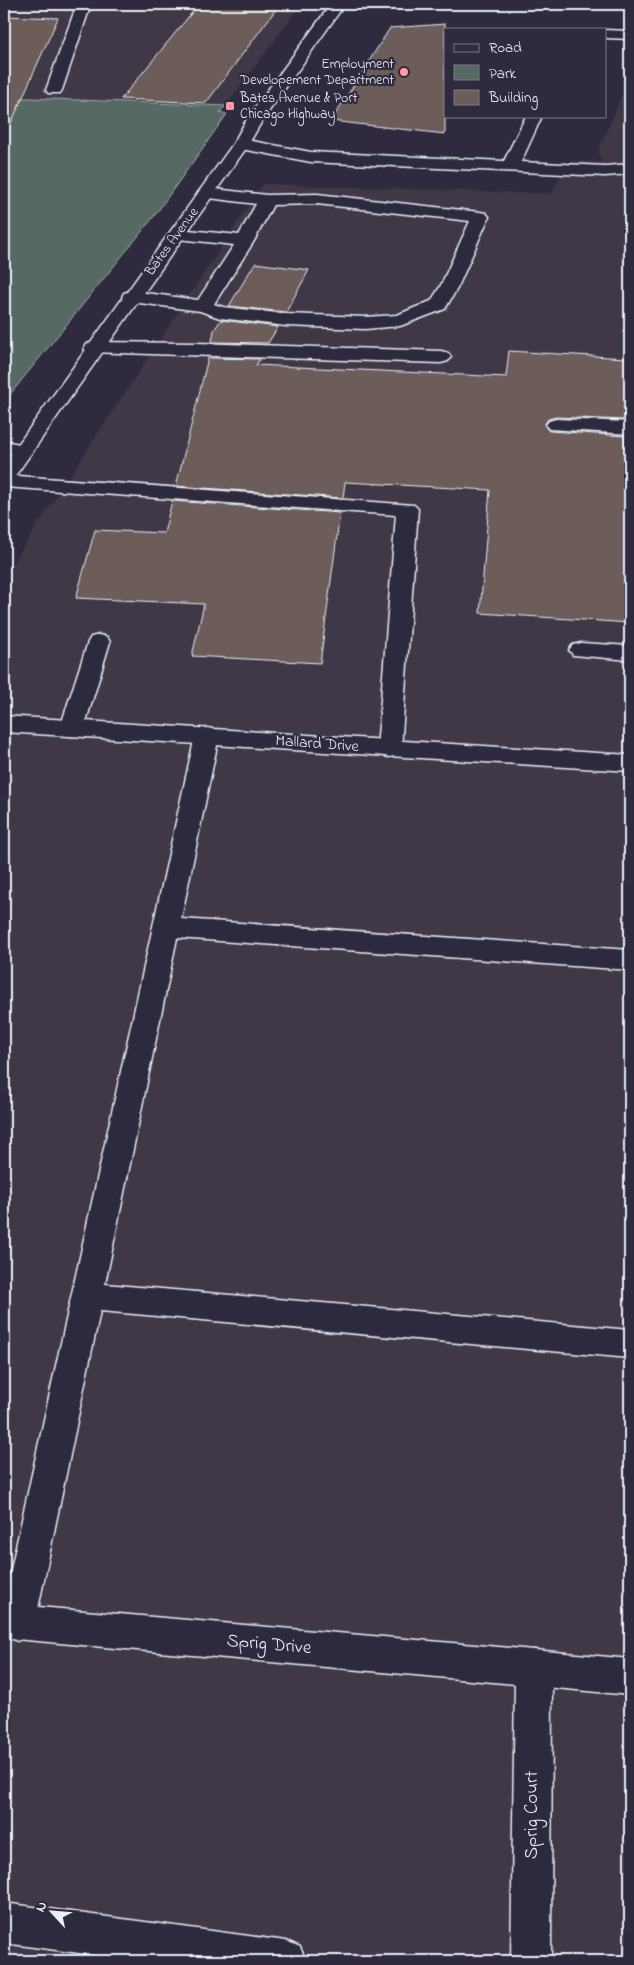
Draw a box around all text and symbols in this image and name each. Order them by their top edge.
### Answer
legend [444,28,606,118]
text: Road [489,37,522,59]
place label: Employment Developement Department [239,54,394,91]
text: Park [489,63,517,85]
marker: Employment Developement Department [398,66,410,78]
text: Building [488,87,538,110]
place label: Bates Avenue & Port Chicago Highway [239,88,358,126]
marker: Bates Avenue & Port Chicago Highway [224,100,236,112]
street label: Bates Avenue [139,203,205,282]
street label: Mallard Drive [274,729,360,759]
street label: Sprig Drive [225,1628,313,1664]
street label: Sprig Court [519,1770,548,1859]
north arrow [28,1888,78,1938]
text: N [30,1898,53,1916]

